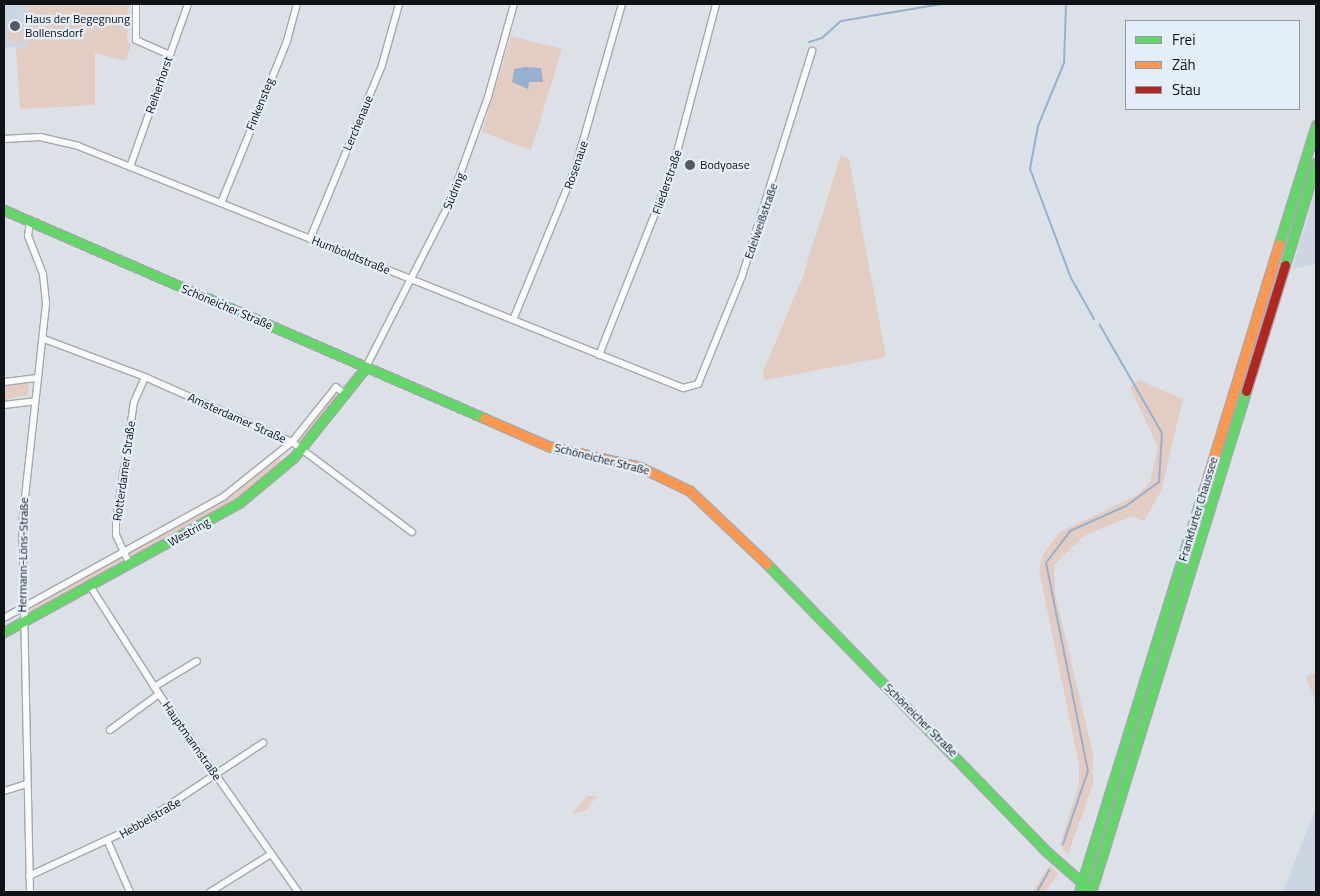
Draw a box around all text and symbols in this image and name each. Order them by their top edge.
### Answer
place label: Haus der Begegnung Bollensdorf [25,12,130,40]
marker: Haus der Begegnung Bollensdorf [9,20,21,32]
legend [1125,20,1300,110]
text: Frei [1172,28,1195,51]
text: Zäh [1172,53,1196,76]
street label: Reiherhorst [143,55,175,115]
street label: Finkensteg [243,76,277,132]
text: Stau [1172,78,1201,101]
street label: Lerchenaue [340,93,376,153]
street label: Rosenaue [561,139,591,191]
street label: Fliederstraße [649,148,685,216]
place label: Bodyoase [700,158,750,172]
marker: Bodyoase [684,159,696,171]
street label: Südring [440,170,468,212]
street label: Edelweißstraße [741,181,781,261]
street label: Humboldtstraße [310,233,392,277]
street label: Schöneicher Straße [179,281,275,333]
street label: Amsterdamer Straße [186,390,288,446]
street label: Rotterdamer Straße [110,420,138,522]
street label: Schöneicher Straße [553,440,651,478]
street label: Frankfurter Chaussee [1175,455,1221,563]
street label: Hermann-Löns-Straße [15,497,31,613]
street label: Westring [166,515,212,549]
street label: Schöneicher Straße [881,680,961,760]
street label: Hauptmannstraße [159,699,225,783]
street label: Hebbelstraße [117,795,183,841]

